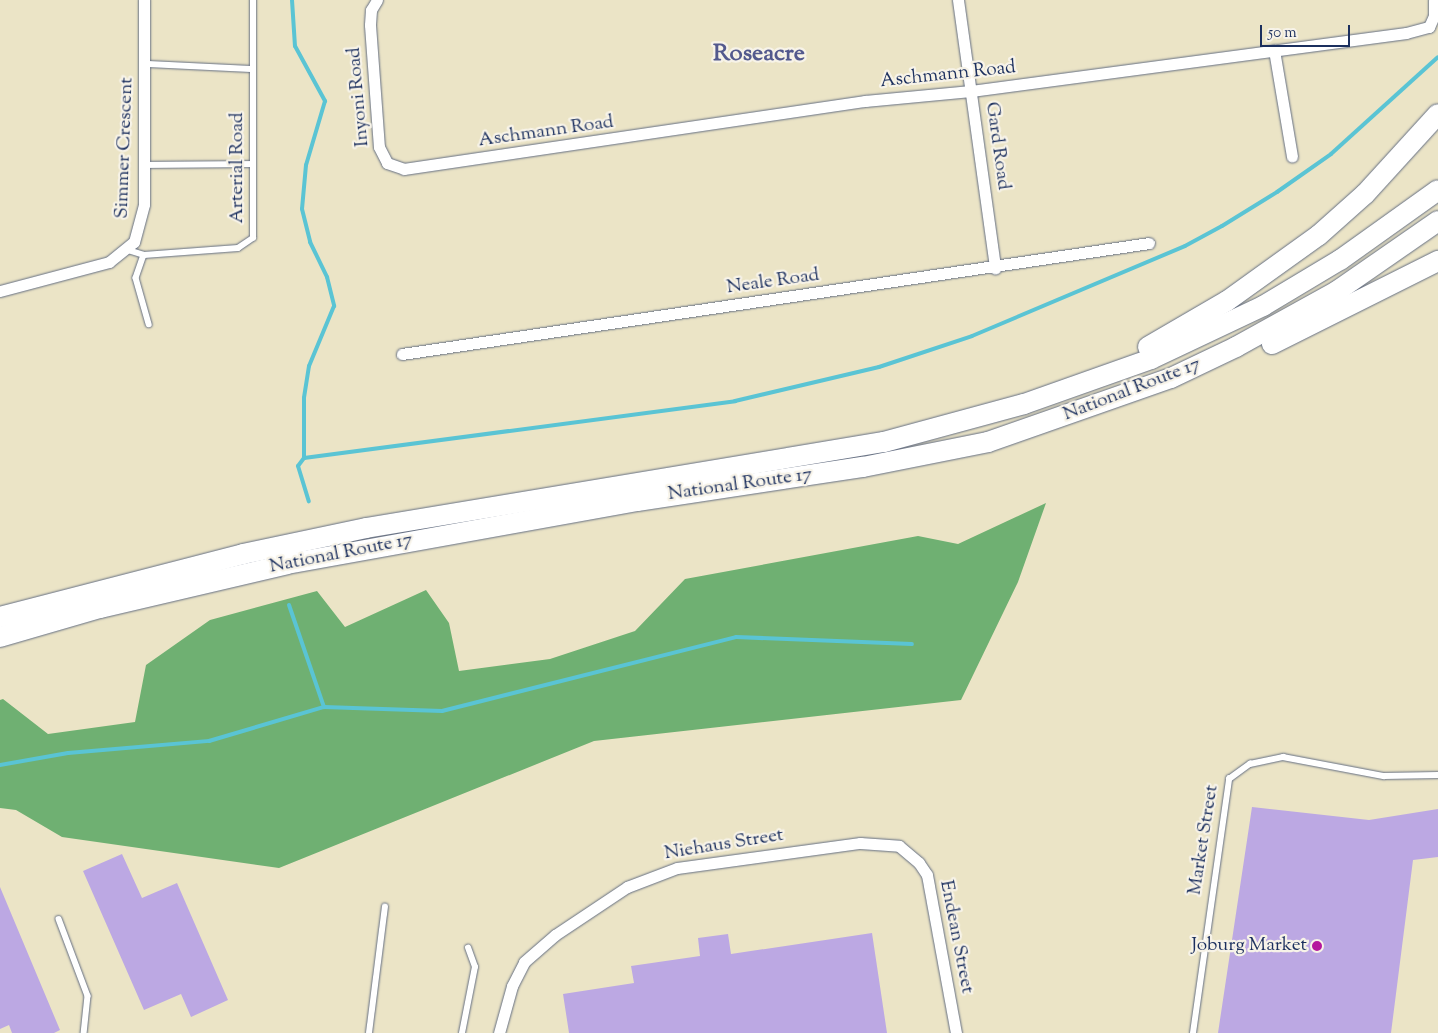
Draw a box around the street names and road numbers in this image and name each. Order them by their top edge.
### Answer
street label: Inyoni Road [343,46,375,148]
street label: Aschmann Road [879,57,1017,93]
street label: Simmer Crescent [111,77,139,219]
street label: Gard Road [980,101,1014,191]
street label: Aschmann Road [477,111,615,153]
street label: Arterial Road [227,113,249,223]
street label: Neale Road [725,264,821,300]
street label: National Route 17 [1060,353,1204,427]
street label: National Route 17 [667,464,813,506]
street label: National Route 17 [268,529,414,579]
street label: Market Street [1184,783,1224,897]
street label: Niehaus Street [663,824,785,866]
street label: Endean Street [934,878,978,996]

